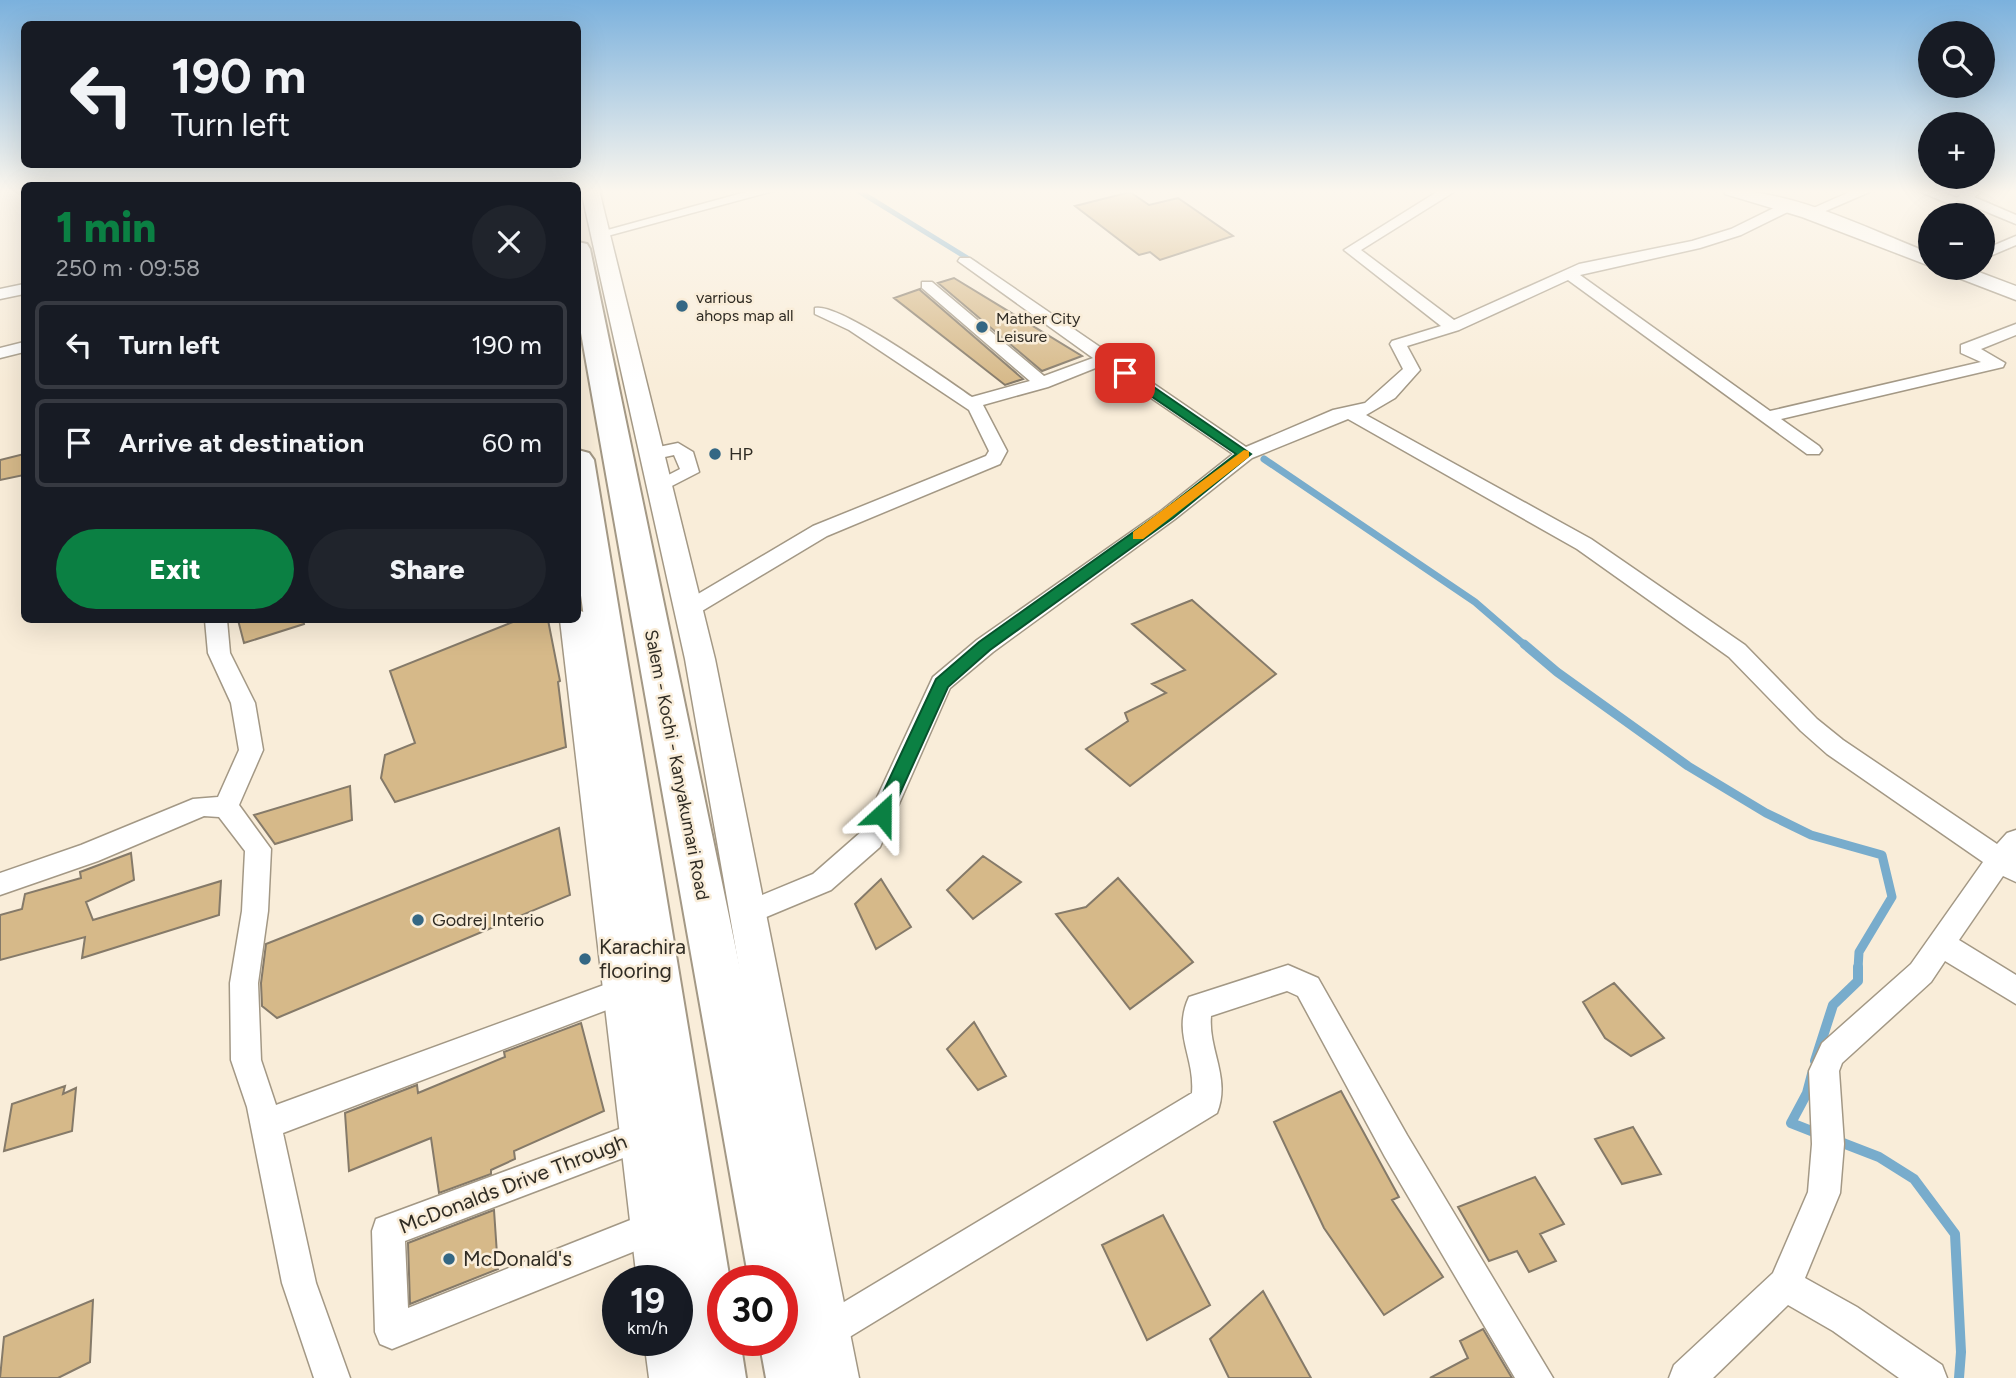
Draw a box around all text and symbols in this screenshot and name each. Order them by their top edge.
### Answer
map controls [1918,21,1995,280]
button: search [1918,21,1995,98]
text: 190 m [171,46,306,105]
icon: left [56,49,147,140]
text: Turn left [171,106,290,144]
button: + [1918,112,1995,189]
text: 1 min [56,202,156,253]
button: − [1918,203,1995,280]
button: close [472,205,546,279]
text: 250 m · 09:58 [56,254,200,282]
place label: varrious ahops map all [696,288,794,325]
marker: varrious ahops map all [674,298,690,314]
place label: Mather City Leisure [996,309,1081,346]
marker: Mather City Leisure [974,319,990,335]
icon: left [60,326,98,364]
text: Turn left [119,329,220,361]
text: 190 m [471,329,542,361]
pin [1095,343,1155,403]
icon: arrive [1106,354,1144,392]
icon: arrive [60,424,98,462]
text: Arrive at destination [119,427,364,459]
text: 60 m [482,427,542,459]
place label: HP [729,443,753,465]
marker: HP [707,446,723,462]
button: Exit [56,529,294,609]
button: Share [308,529,546,609]
street label: Salem - Kochi - Kanyakumari Road [640,628,714,902]
position arrow [845,777,919,851]
place label: Godrej Interio [432,909,544,931]
marker: Godrej Interio [410,912,426,928]
place label: Karachira flooring [599,934,686,983]
marker: Karachira flooring [577,951,593,967]
street label: McDonalds Drive Through [395,1128,630,1239]
place label: McDonald's [463,1246,572,1271]
marker: McDonald's [441,1251,457,1267]
speed limit sign: 30 [707,1265,798,1356]
text: 19 [630,1280,665,1322]
text: km/h [627,1317,668,1339]

